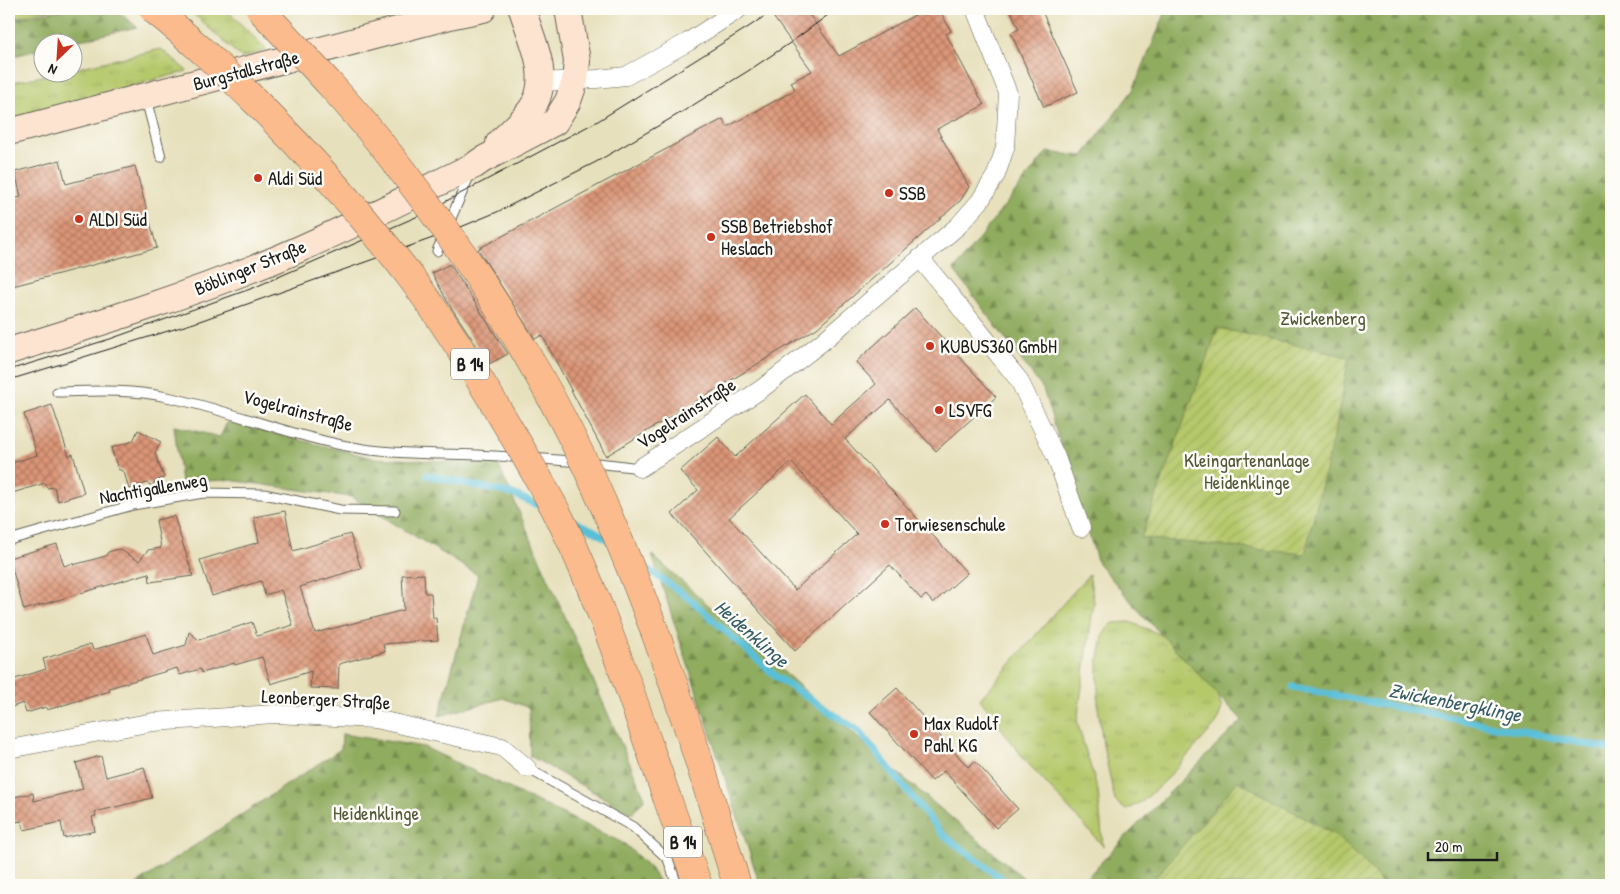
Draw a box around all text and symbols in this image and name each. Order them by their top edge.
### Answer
north arrow [32,32,82,82]
street label: Burgstallstraße [190,43,302,97]
text: N [44,60,60,80]
place label: Aldi Süd [268,165,323,191]
marker: Aldi Süd [252,172,264,184]
place label: SSB [899,180,926,206]
marker: SSB [883,187,895,199]
place label: ALDI Süd [89,206,148,232]
marker: ALDI Süd [73,213,85,225]
place label: SSB Betriebshof Heslach [721,213,833,261]
marker: SSB Betriebshof Heslach [705,231,717,243]
street label: Böblinger Straße [190,233,310,301]
park label: Zwickenberg [1280,305,1366,331]
place label: KUBUS360 GmbH [940,333,1057,359]
marker: KUBUS360 GmbH [924,340,936,352]
road number: B 14 [451,348,489,379]
street label: Vogelrainstraße [631,371,741,455]
street label: Vogelrainstraße [240,383,356,437]
place label: LSVFG [949,397,992,423]
marker: LSVFG [933,404,945,416]
park label: Kleingartenanlage Heidenklinge [1184,447,1310,495]
street label: Nachtigallenweg [97,466,209,510]
place label: Torwiesenschule [895,511,1006,537]
marker: Torwiesenschule [879,518,891,530]
water label: Heidenklinge [708,593,796,674]
water label: Zwickenbergklinge [1387,676,1524,729]
street label: Leonberger Straße [261,683,391,715]
place label: Max Rudolf Pahl KG [924,710,999,758]
marker: Max Rudolf Pahl KG [908,728,920,740]
park label: Heidenklinge [333,800,419,826]
road number: B 14 [664,826,702,858]
scale bar [1428,829,1496,861]
text: 20 m [1435,836,1462,857]

